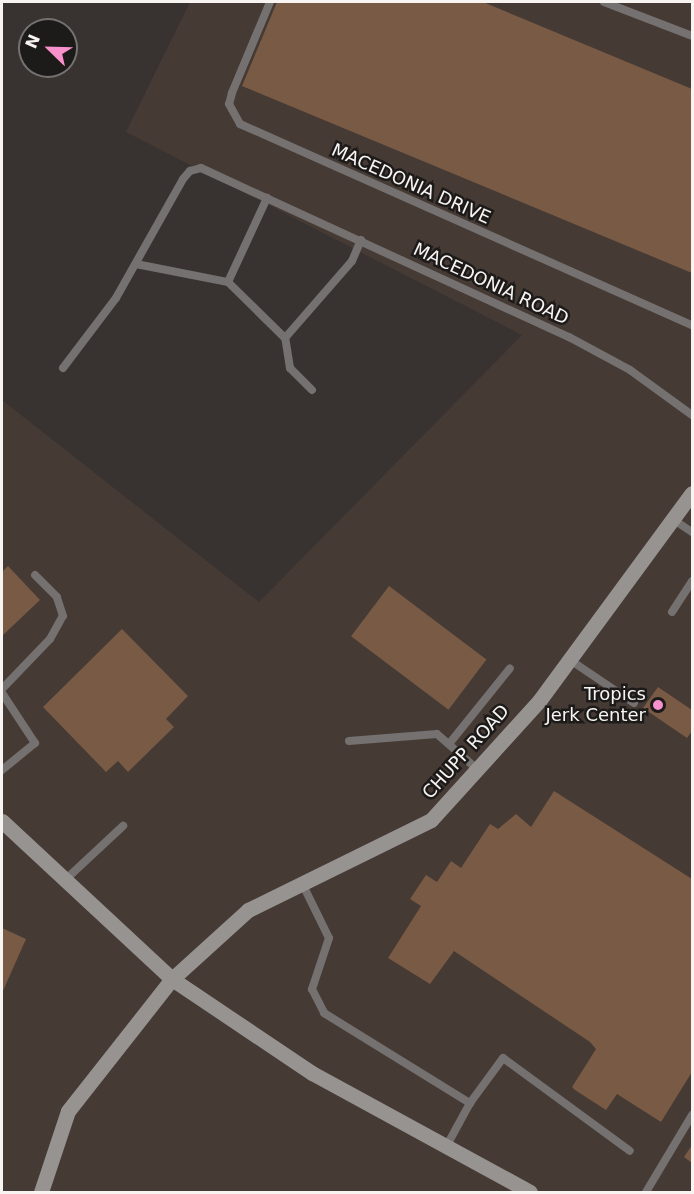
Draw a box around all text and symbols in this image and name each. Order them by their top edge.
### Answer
north arrow [18,18,78,78]
text: N [21,32,44,51]
street label: MACEDONIA DRIVE [328,139,494,229]
street label: MACEDONIA ROAD [410,239,572,329]
place label: Tropics Jerk Center [545,684,646,726]
marker: Tropics Jerk Center [651,698,665,712]
street label: CHUPP ROAD [418,700,514,804]

